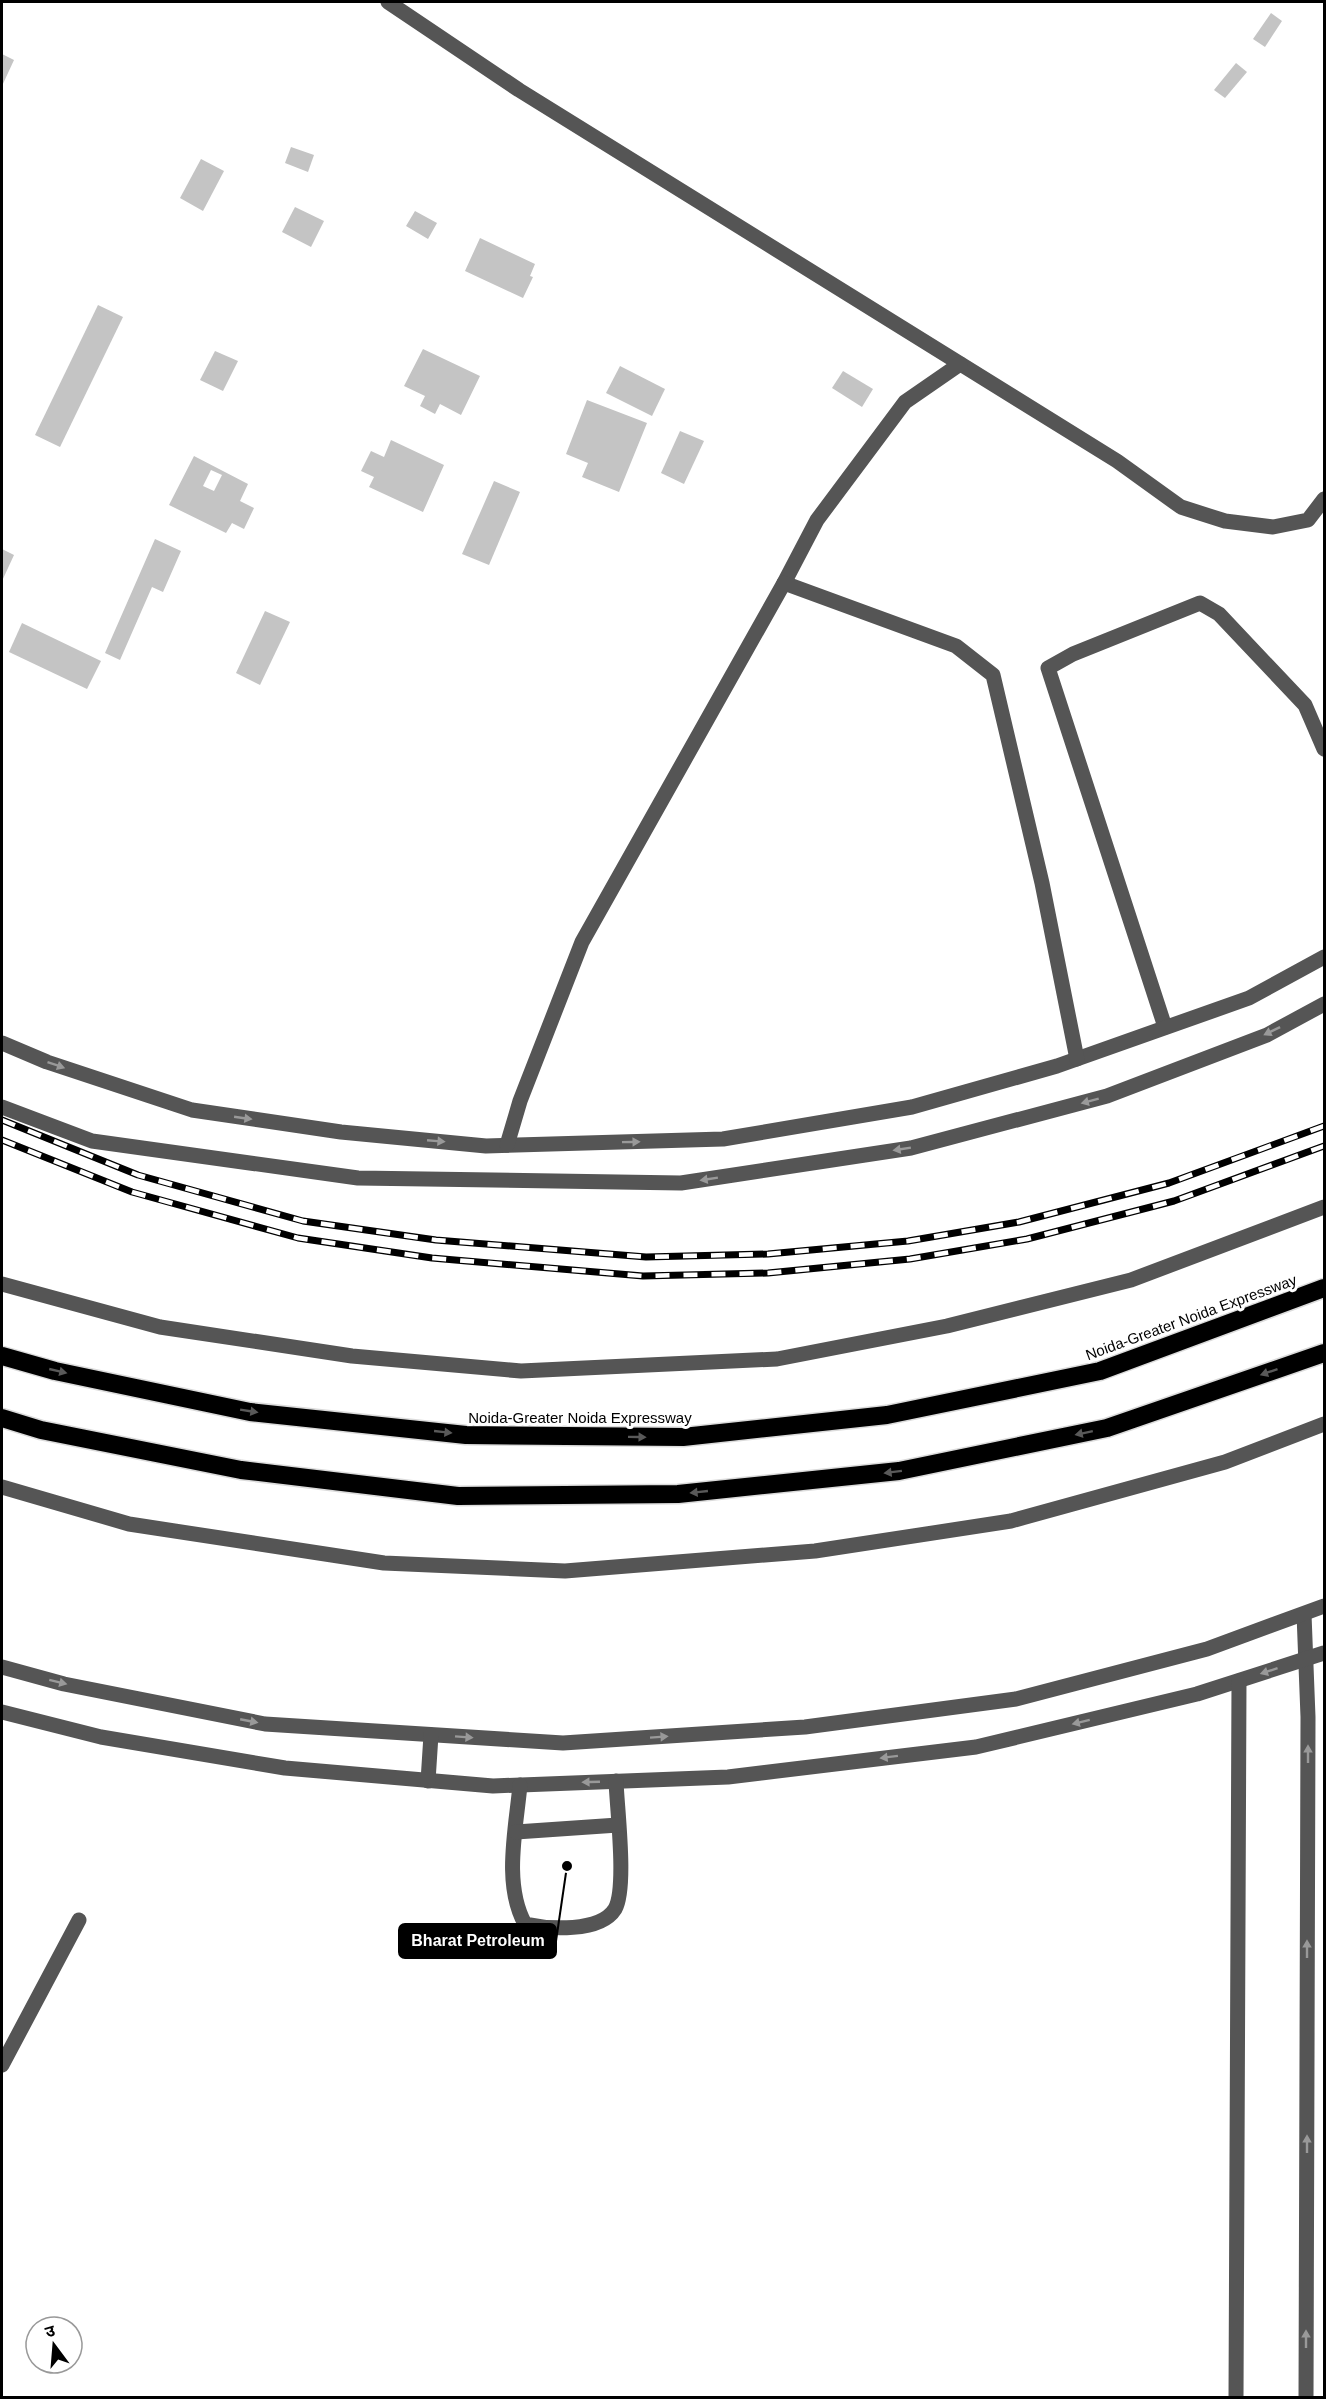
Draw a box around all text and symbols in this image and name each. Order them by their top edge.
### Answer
one-way arrow [1264,1027,1281,1036]
one-way arrow [47,1061,65,1071]
one-way arrow [1081,1096,1100,1106]
one-way arrow [234,1113,253,1122]
one-way arrow [427,1136,446,1146]
one-way arrow [622,1137,641,1146]
one-way arrow [892,1145,911,1154]
one-way arrow [699,1174,718,1183]
street label: Noida-Greater Noida Expressway [1083,1271,1299,1363]
one-way arrow [49,1367,67,1377]
one-way arrow [1260,1368,1278,1378]
one-way arrow [239,1407,258,1416]
street label: Noida-Greater Noida Expressway [468,1409,692,1426]
one-way arrow [433,1428,452,1437]
one-way arrow [1074,1429,1093,1438]
one-way arrow [628,1432,647,1441]
one-way arrow [883,1467,902,1476]
one-way arrow [690,1487,709,1497]
one-way arrow [1260,1667,1278,1676]
one-way arrow [49,1678,67,1688]
one-way arrow [240,1717,259,1726]
one-way arrow [1072,1717,1090,1727]
one-way arrow [455,1732,474,1742]
one-way arrow [650,1732,669,1741]
one-way arrow [1303,1745,1313,1764]
one-way arrow [880,1753,899,1762]
one-way arrow [581,1778,600,1787]
callout: Bharat Petroleum [399,1924,556,1958]
text: Bharat Petroleum [411,1932,545,1949]
one-way arrow [1302,1940,1312,1959]
one-way arrow [1302,2135,1312,2154]
north arrow [24,2315,84,2375]
text: उ [43,2321,57,2341]
one-way arrow [1301,2330,1311,2349]

